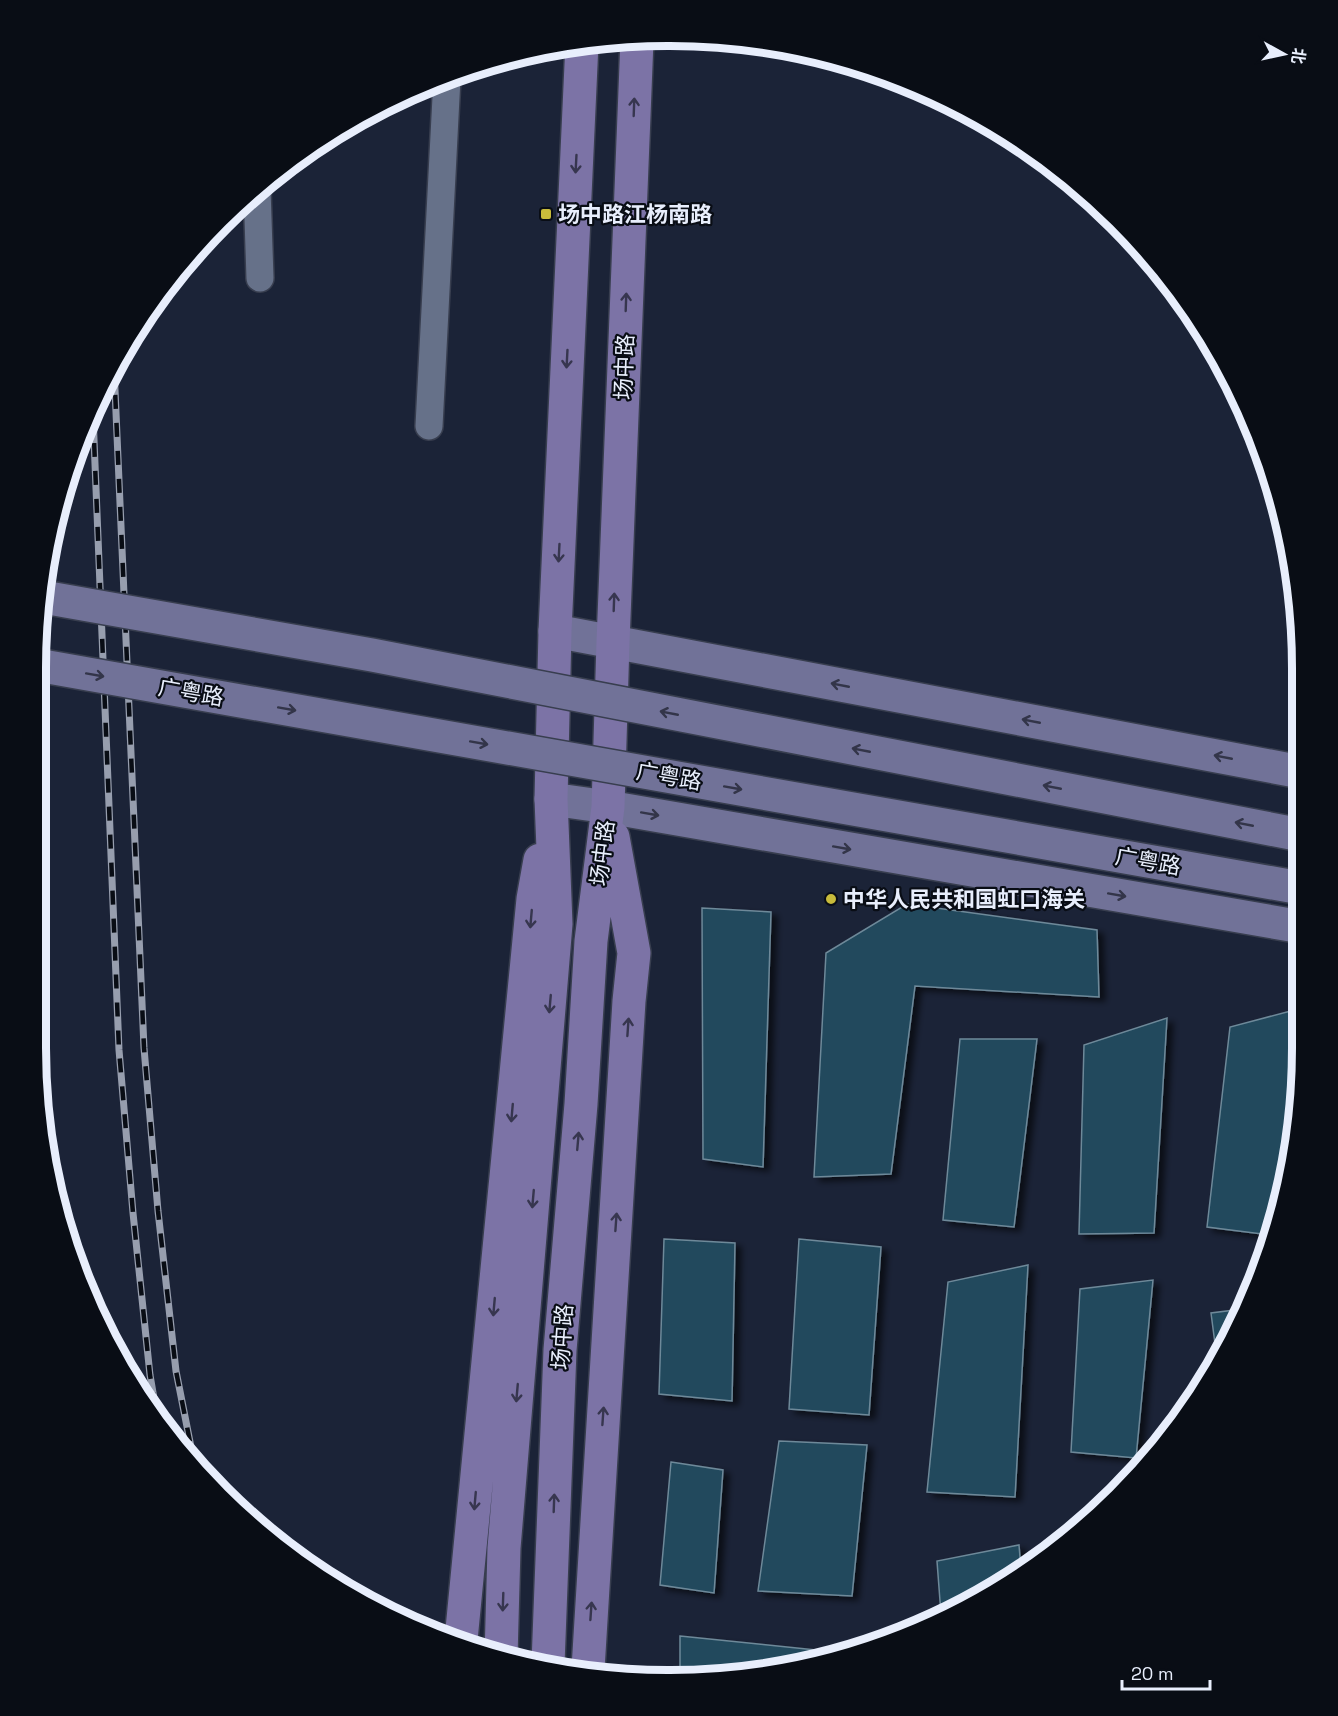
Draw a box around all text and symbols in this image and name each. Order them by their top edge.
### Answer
north arrow [1254,24,1314,84]
text: 北 [1287,47,1310,65]
one-way arrow [629,98,640,118]
one-way arrow [570,153,581,173]
place label: 场中路江杨南路 [558,200,712,228]
marker: 场中路江杨南路 [539,207,553,221]
one-way arrow [621,293,632,312]
street label: 场中路 [609,334,639,400]
one-way arrow [562,348,573,368]
one-way arrow [553,543,564,563]
one-way arrow [609,592,620,612]
one-way arrow [84,670,104,681]
street label: 广粤路 [156,672,226,712]
one-way arrow [830,679,850,690]
one-way arrow [277,704,296,715]
one-way arrow [660,707,680,718]
one-way arrow [1022,715,1042,726]
one-way arrow [469,738,488,749]
one-way arrow [852,744,871,755]
one-way arrow [1214,751,1233,762]
street label: 广粤路 [634,756,704,796]
one-way arrow [1043,781,1063,792]
one-way arrow [723,782,742,793]
one-way arrow [640,809,660,820]
one-way arrow [1235,818,1254,829]
street label: 场中路 [584,819,620,887]
street label: 广粤路 [1113,841,1183,881]
one-way arrow [832,842,852,853]
place label: 中华人民共和国虹口海关 [843,885,1085,913]
one-way arrow [1107,890,1127,901]
marker: 中华人民共和国虹口海关 [824,892,838,906]
one-way arrow [525,908,536,928]
one-way arrow [544,994,555,1014]
one-way arrow [622,1018,633,1038]
one-way arrow [506,1103,517,1122]
one-way arrow [573,1132,584,1152]
one-way arrow [527,1188,538,1208]
one-way arrow [610,1212,621,1232]
one-way arrow [488,1297,499,1317]
street label: 场中路 [546,1303,578,1371]
one-way arrow [511,1382,522,1402]
one-way arrow [598,1407,609,1427]
one-way arrow [469,1491,480,1511]
one-way arrow [549,1494,560,1514]
one-way arrow [497,1592,508,1612]
one-way arrow [586,1601,597,1621]
scale bar [1122,1653,1210,1691]
text: 20 m [1131,1662,1174,1685]

